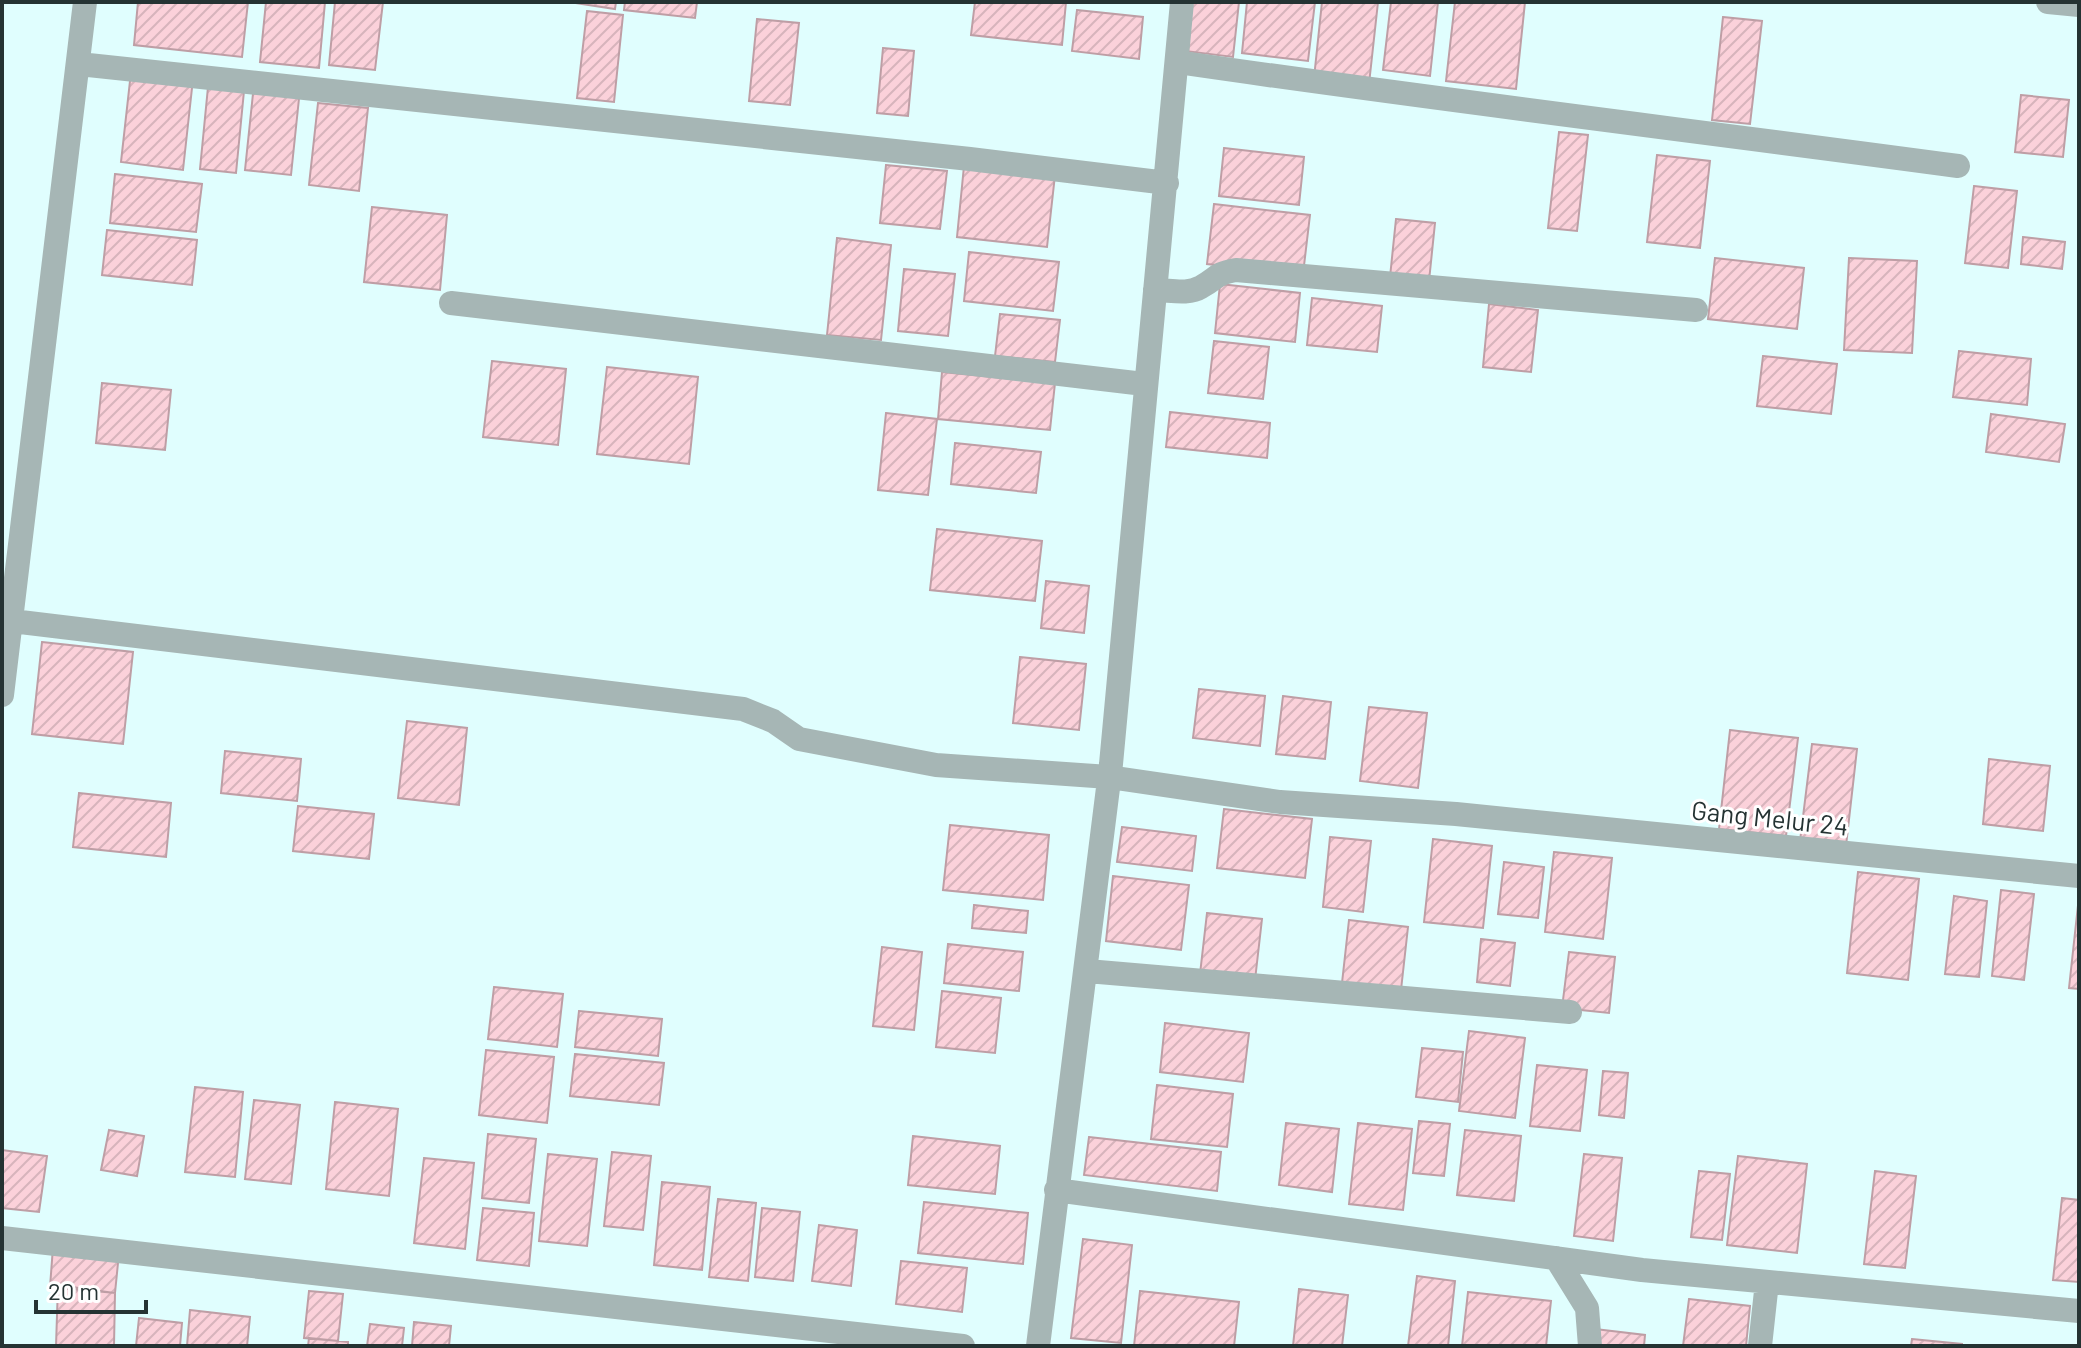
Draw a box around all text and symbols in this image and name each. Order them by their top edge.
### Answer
street label: Gang Melur 24 [1690,793,1850,841]
scale bar [36,1264,146,1314]
text: 20 m [48,1276,99,1305]

